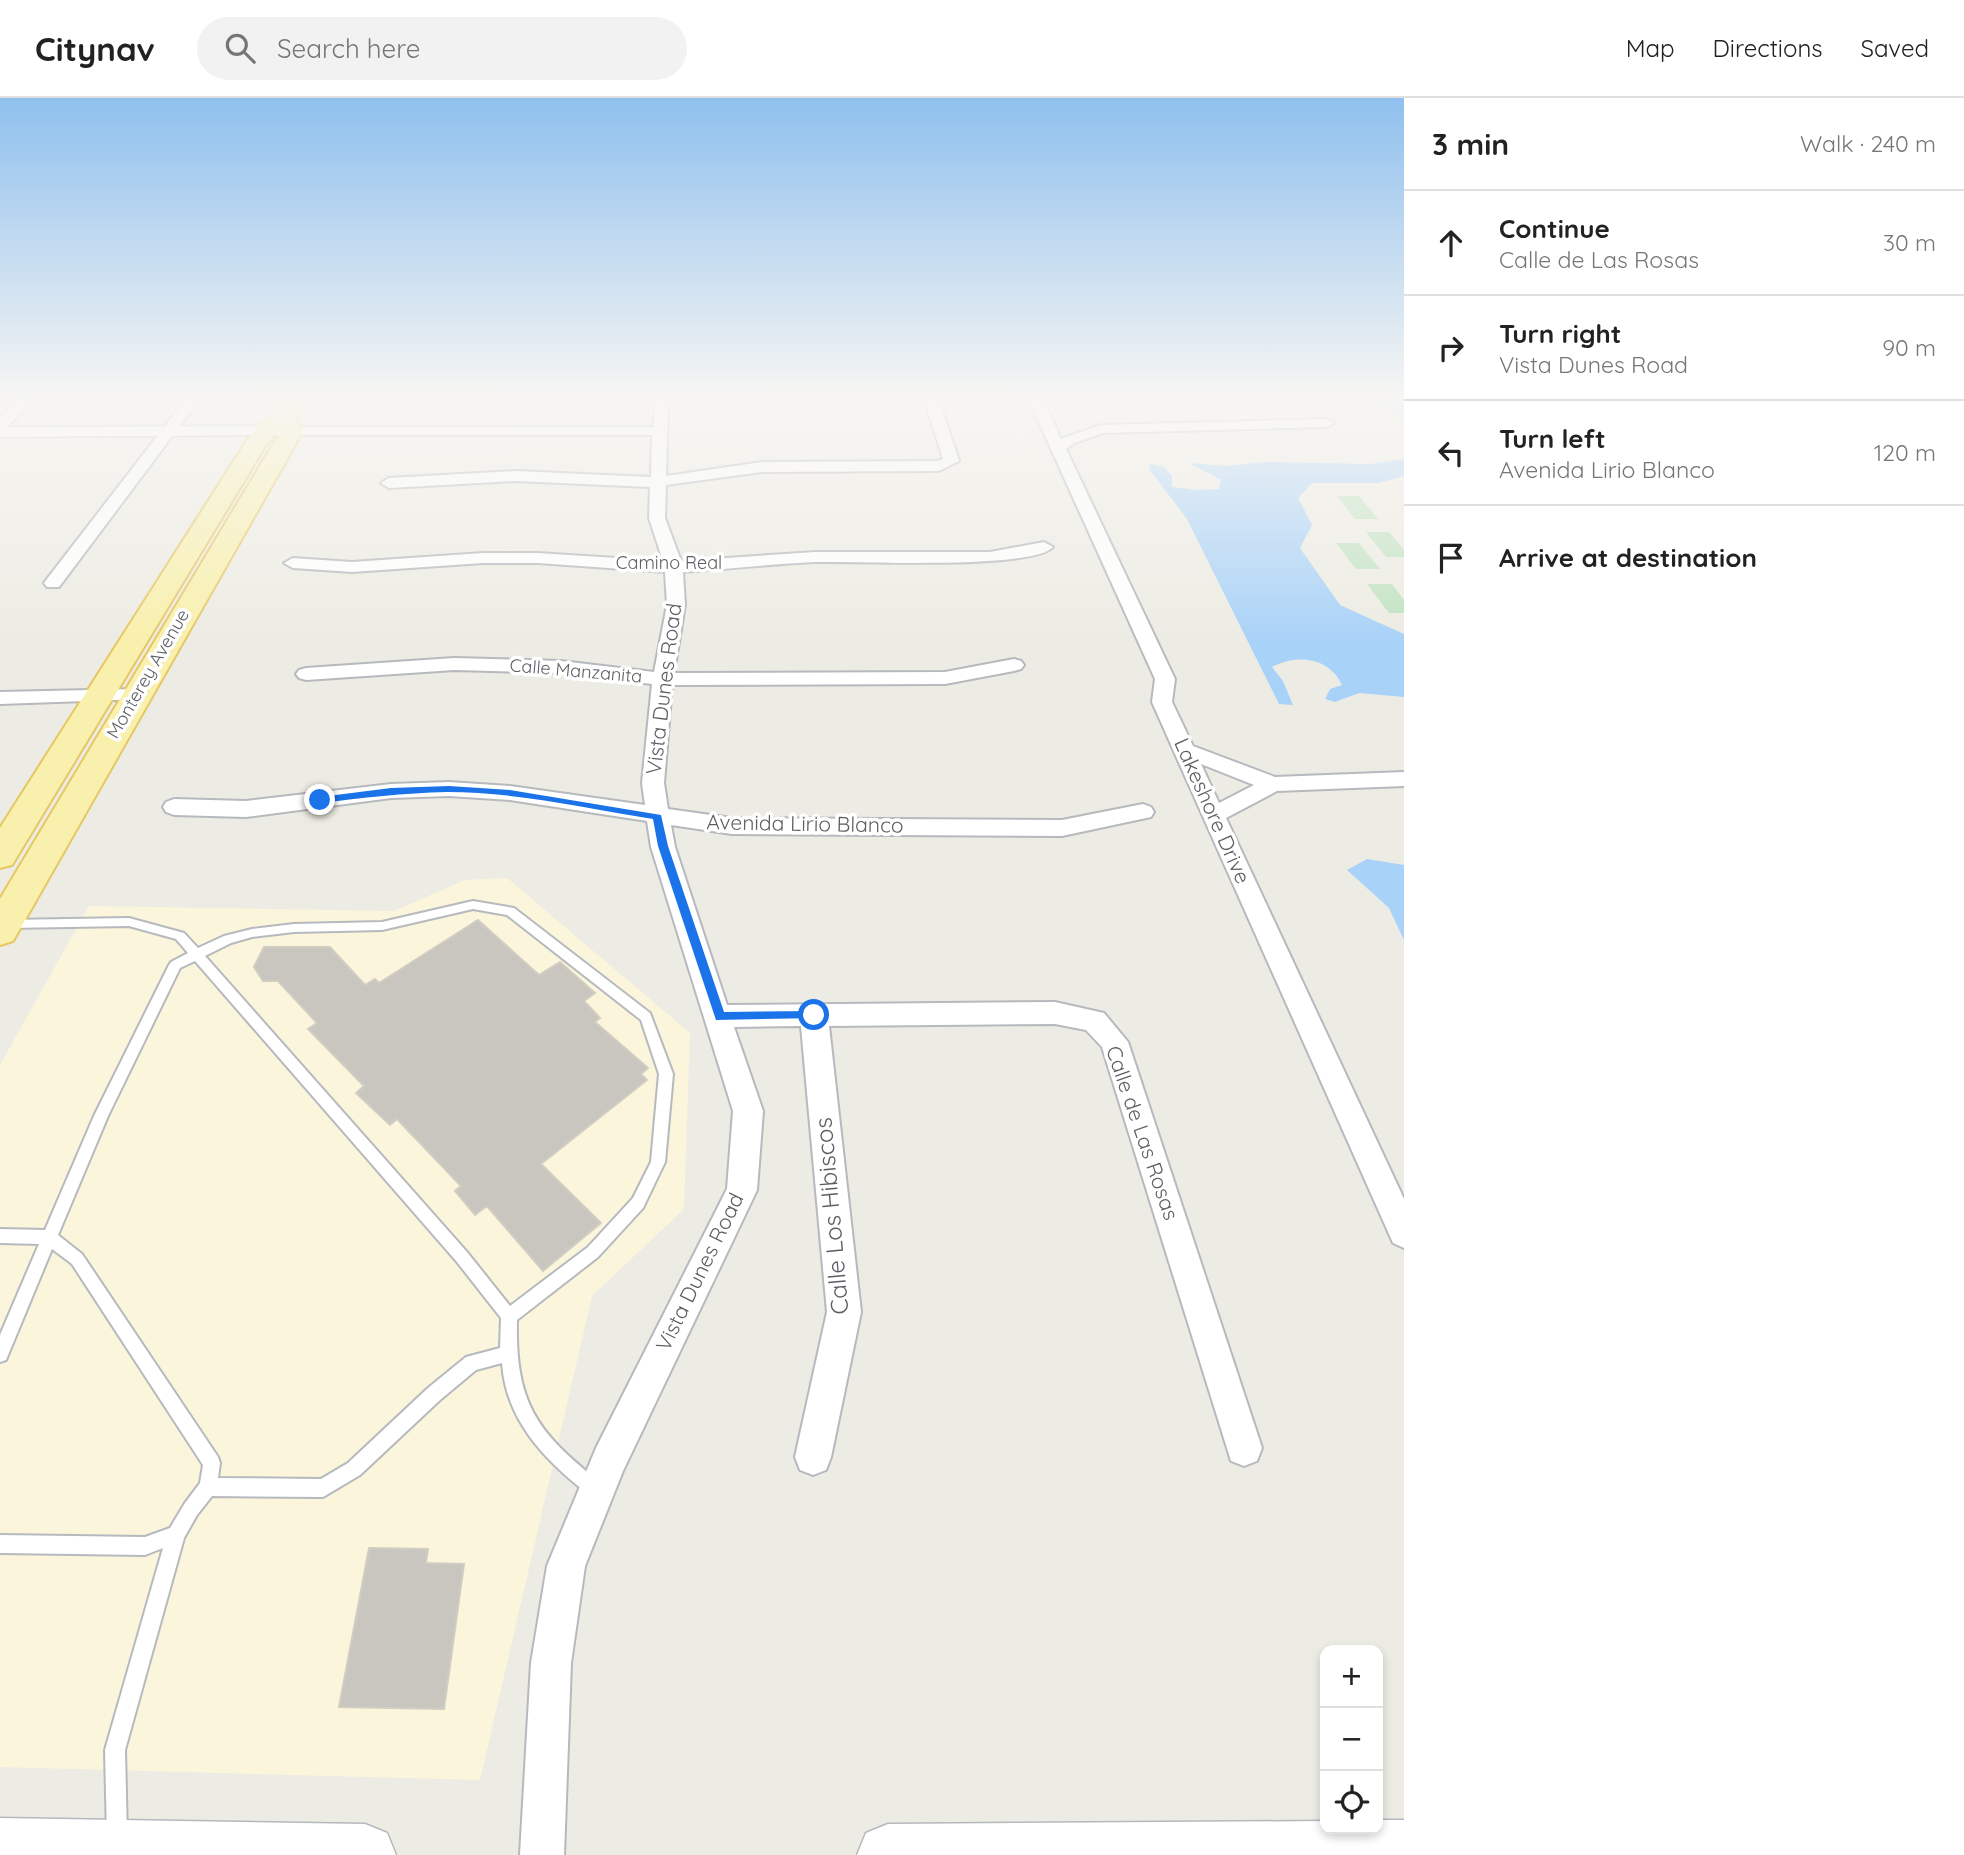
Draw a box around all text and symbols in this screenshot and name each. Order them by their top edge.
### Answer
search box [197,17,687,80]
text: Citynav [35,28,155,69]
icon: search [221,29,259,67]
text: Search here [277,32,420,65]
text: Map [1626,33,1675,63]
text: Directions [1713,33,1823,63]
text: Saved [1861,33,1929,63]
text: 3 min [1432,125,1509,163]
text: Walk · 240 m [1800,129,1936,158]
text: Continue [1499,212,1610,245]
icon: ahead [1432,224,1470,262]
text: 30 m [1883,228,1936,257]
text: Calle de Las Rosas [1499,245,1699,274]
text: Turn right [1499,317,1621,350]
icon: right [1432,329,1470,367]
text: 90 m [1882,333,1936,362]
text: Vista Dunes Road [1499,350,1688,379]
text: Turn left [1499,422,1606,455]
icon: left [1432,434,1470,472]
text: 120 m [1874,438,1936,467]
text: Avenida Lirio Blanco [1499,455,1715,484]
icon: arrive [1432,539,1470,577]
text: Arrive at destination [1499,541,1757,574]
street label: Camino Real [616,551,722,574]
street label: Vista Dunes Road [640,602,686,776]
street label: Monterey Avenue [101,605,194,743]
street label: Calle Manzanita [509,653,643,688]
street label: Lakeshore Drive [1169,734,1257,887]
route end [304,784,335,815]
street label: Avenida Lirio Blanco [706,808,904,838]
route start [798,999,829,1030]
street label: Calle de Las Rosas [1101,1042,1185,1223]
street label: Calle Los Hibiscos [807,1116,855,1316]
street label: Vista Dunes Road [650,1188,749,1355]
map controls [1320,1645,1383,1834]
button: + [1320,1645,1383,1708]
button: − [1320,1708,1383,1771]
button: locate [1320,1771,1383,1834]

